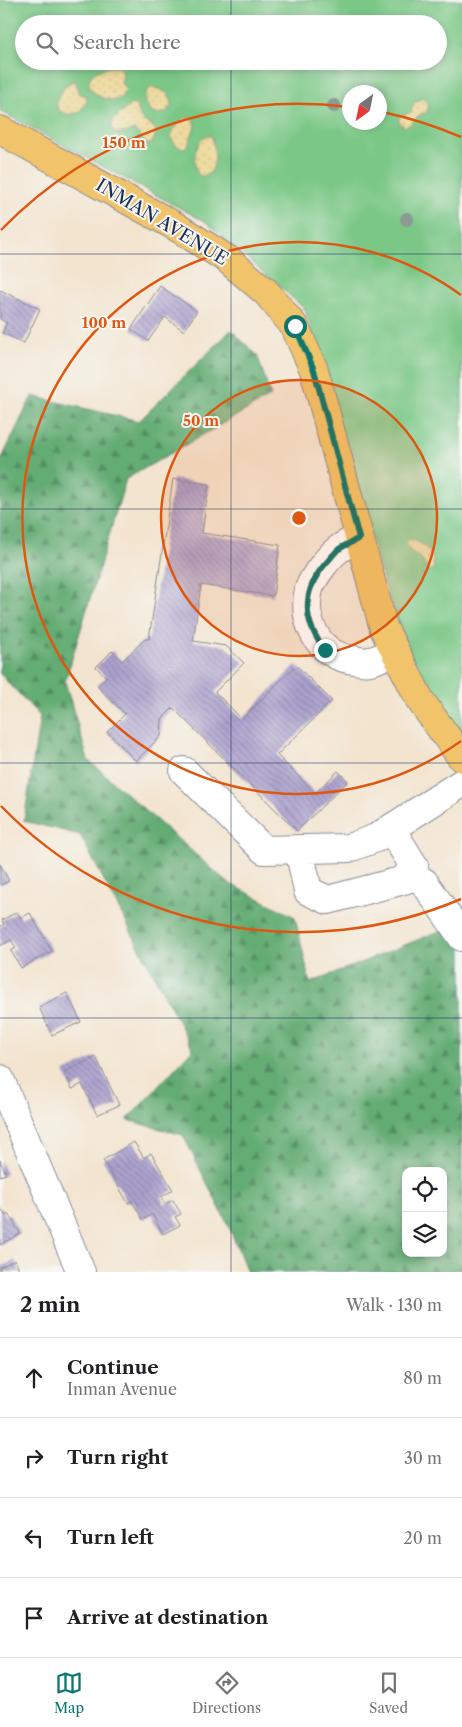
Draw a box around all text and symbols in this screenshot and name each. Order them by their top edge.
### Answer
search box [15,15,447,70]
icon: search [33,29,61,57]
text: Search here [73,31,181,54]
north arrow [342,85,387,130]
text: 150 m [102,133,146,152]
street label: INMAN AVENUE [92,174,232,270]
text: 100 m [82,313,126,332]
route start [284,315,307,338]
text: 50 m [183,411,219,430]
centre of rings [290,509,308,527]
route end [314,639,337,662]
map controls [402,1167,447,1257]
button: locate [402,1167,447,1212]
button: layers [402,1212,447,1257]
text: 2 min [20,1292,80,1317]
text: Walk · 130 m [346,1295,442,1315]
text: Continue [67,1356,159,1379]
icon: ahead [20,1364,48,1392]
text: 80 m [403,1368,442,1388]
text: Inman Avenue [67,1379,177,1399]
icon: right [20,1444,48,1472]
text: Turn right [67,1446,168,1469]
text: 30 m [404,1448,442,1468]
icon: left [20,1524,48,1552]
text: Turn left [67,1526,154,1549]
text: 20 m [403,1528,442,1548]
icon: arrive [20,1604,48,1632]
text: Arrive at destination [67,1606,268,1629]
tab: Map [54,1669,84,1717]
tab: Directions [192,1669,261,1717]
tab: Saved [369,1669,408,1717]

